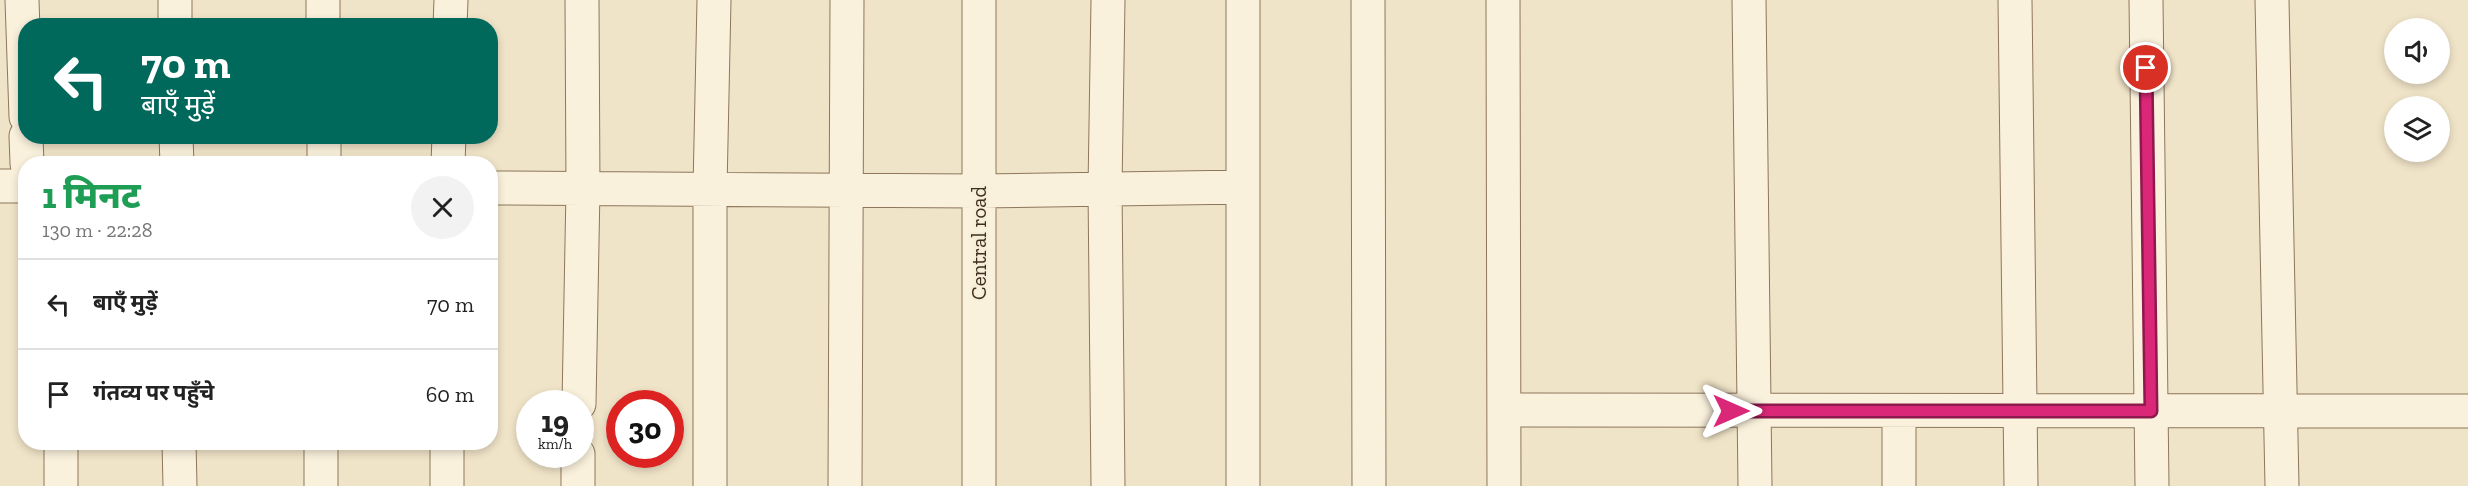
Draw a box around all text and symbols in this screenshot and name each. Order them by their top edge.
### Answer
map controls [2384,18,2450,162]
button: sound [2384,18,2450,84]
text: 70 m [141,38,231,89]
icon: left [42,42,120,120]
pin [2120,42,2171,93]
icon: arrive [2129,51,2162,84]
text: बाएँ मुड़ें [141,89,215,121]
button: layers [2384,96,2450,162]
text: 1 मिनट [42,174,141,217]
button: close [411,176,474,239]
street label: Central road [966,186,991,300]
text: 130 m · 22:28 [42,218,152,242]
icon: left [42,288,75,321]
text: बाएँ मुड़ें [93,289,157,316]
text: 70 m [427,291,474,318]
icon: arrive [42,378,75,411]
text: गंतव्य पर पहुँचे [93,379,214,406]
position arrow [1699,379,1763,443]
text: 60 m [426,381,474,408]
speed limit sign: 30 [606,390,684,468]
text: 19 [541,404,569,440]
text: km/h [538,435,572,453]

